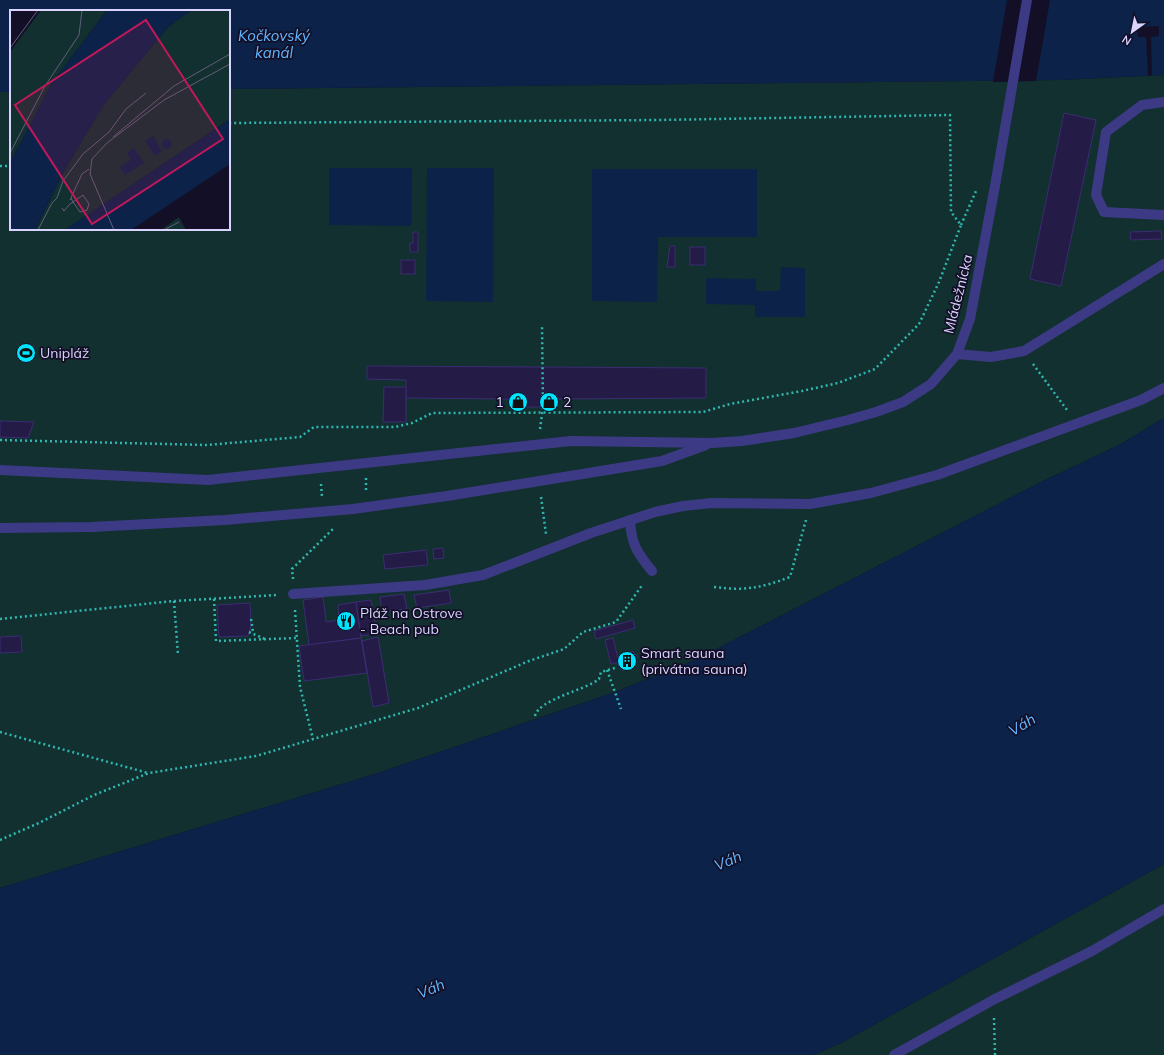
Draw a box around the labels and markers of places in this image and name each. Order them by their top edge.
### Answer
sports icon: Unipláž [15,342,37,364]
place label: Unipláž [40,344,89,362]
shop icon: 1 [507,391,529,413]
shop icon: 2 [538,391,560,413]
place label: 1 [496,393,504,411]
place label: 2 [563,393,571,411]
place label: Pláž na Ostrove - Beach pub [360,604,462,638]
restaurant icon: Pláž na Ostrove - Beach pub [335,610,357,632]
place label: Smart sauna (privátna sauna) [641,644,748,678]
building icon: Smart sauna (privátna sauna) [616,650,638,672]

